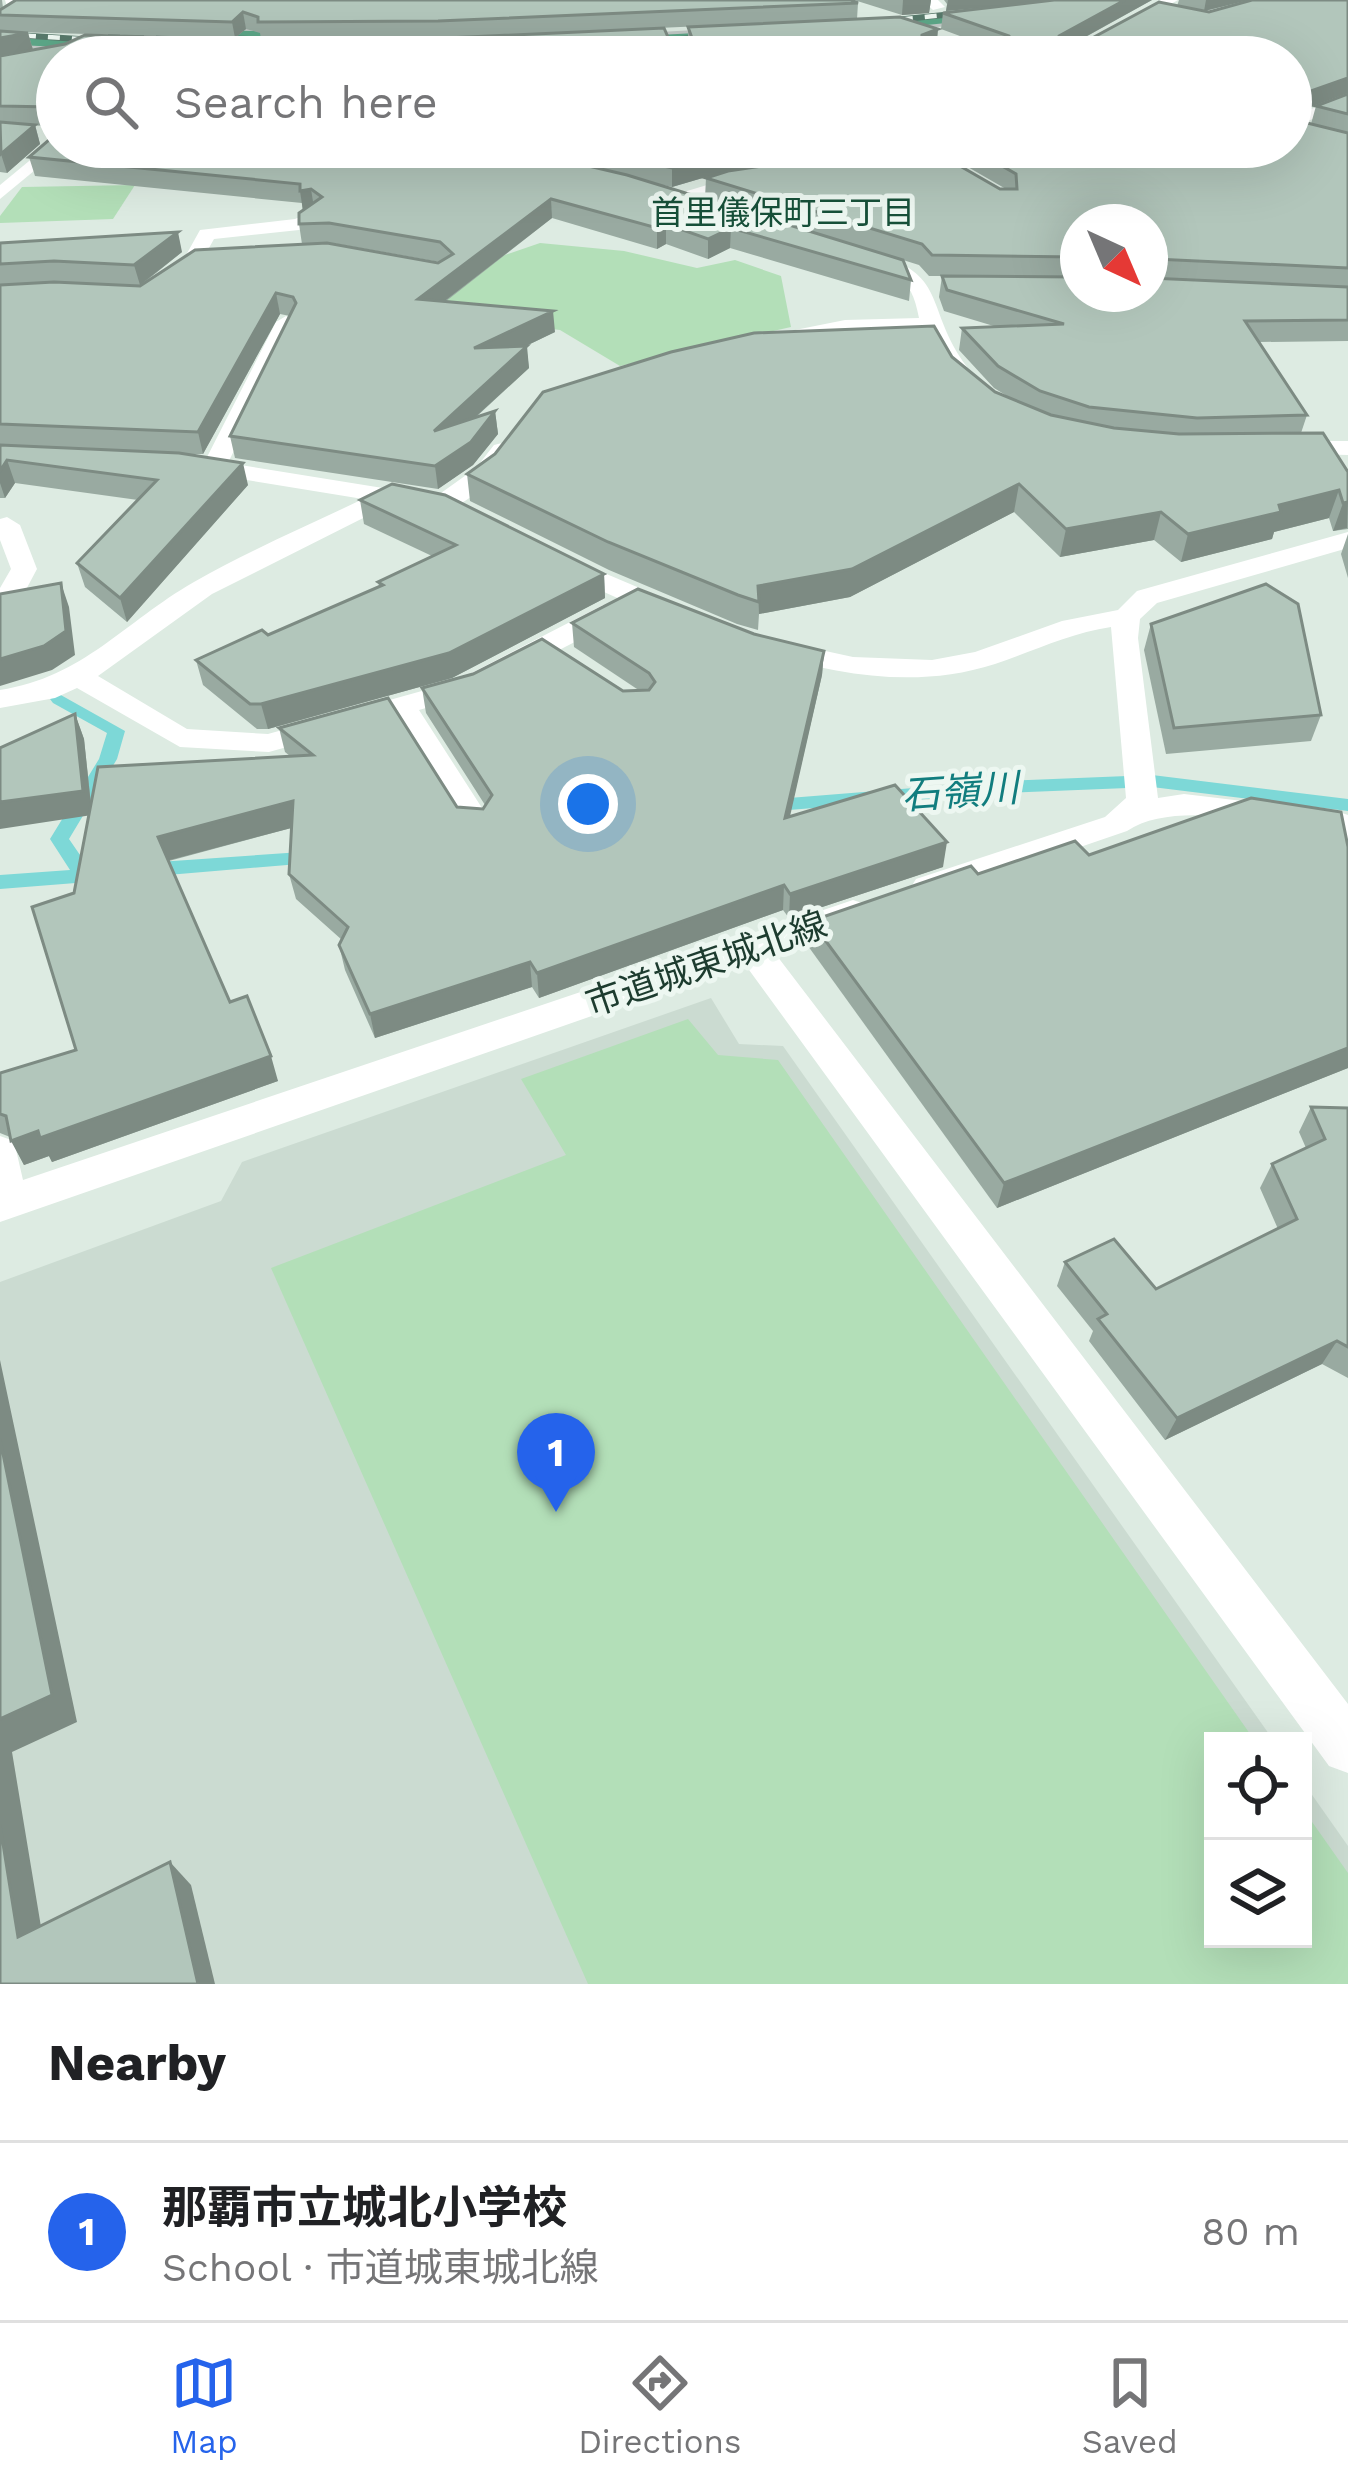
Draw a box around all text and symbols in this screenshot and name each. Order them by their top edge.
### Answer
search box [36,36,1312,168]
icon: search [78,69,144,135]
text: Search here [174,76,438,129]
district label: 首里儀保町三丁目 [651,193,915,232]
north arrow [1060,204,1168,312]
water label: 石嶺川 [900,765,1024,818]
your location [558,774,618,834]
street label: 市道城東城北線 [580,903,832,1025]
pin: 1 [517,1413,595,1512]
map controls [1204,1732,1312,1948]
button: locate [1204,1732,1312,1840]
button: layers [1204,1840,1312,1948]
text: Nearby [48,2033,226,2092]
text: 那覇市立城北小学校 [162,2181,567,2234]
text: 1 [79,2209,95,2254]
text: 80 m [1201,2209,1300,2254]
text: School · 市道城東城北線 [162,2245,599,2290]
tab: Map [170,2350,238,2461]
tab: Directions [578,2350,741,2461]
tab: Saved [1082,2350,1178,2461]

